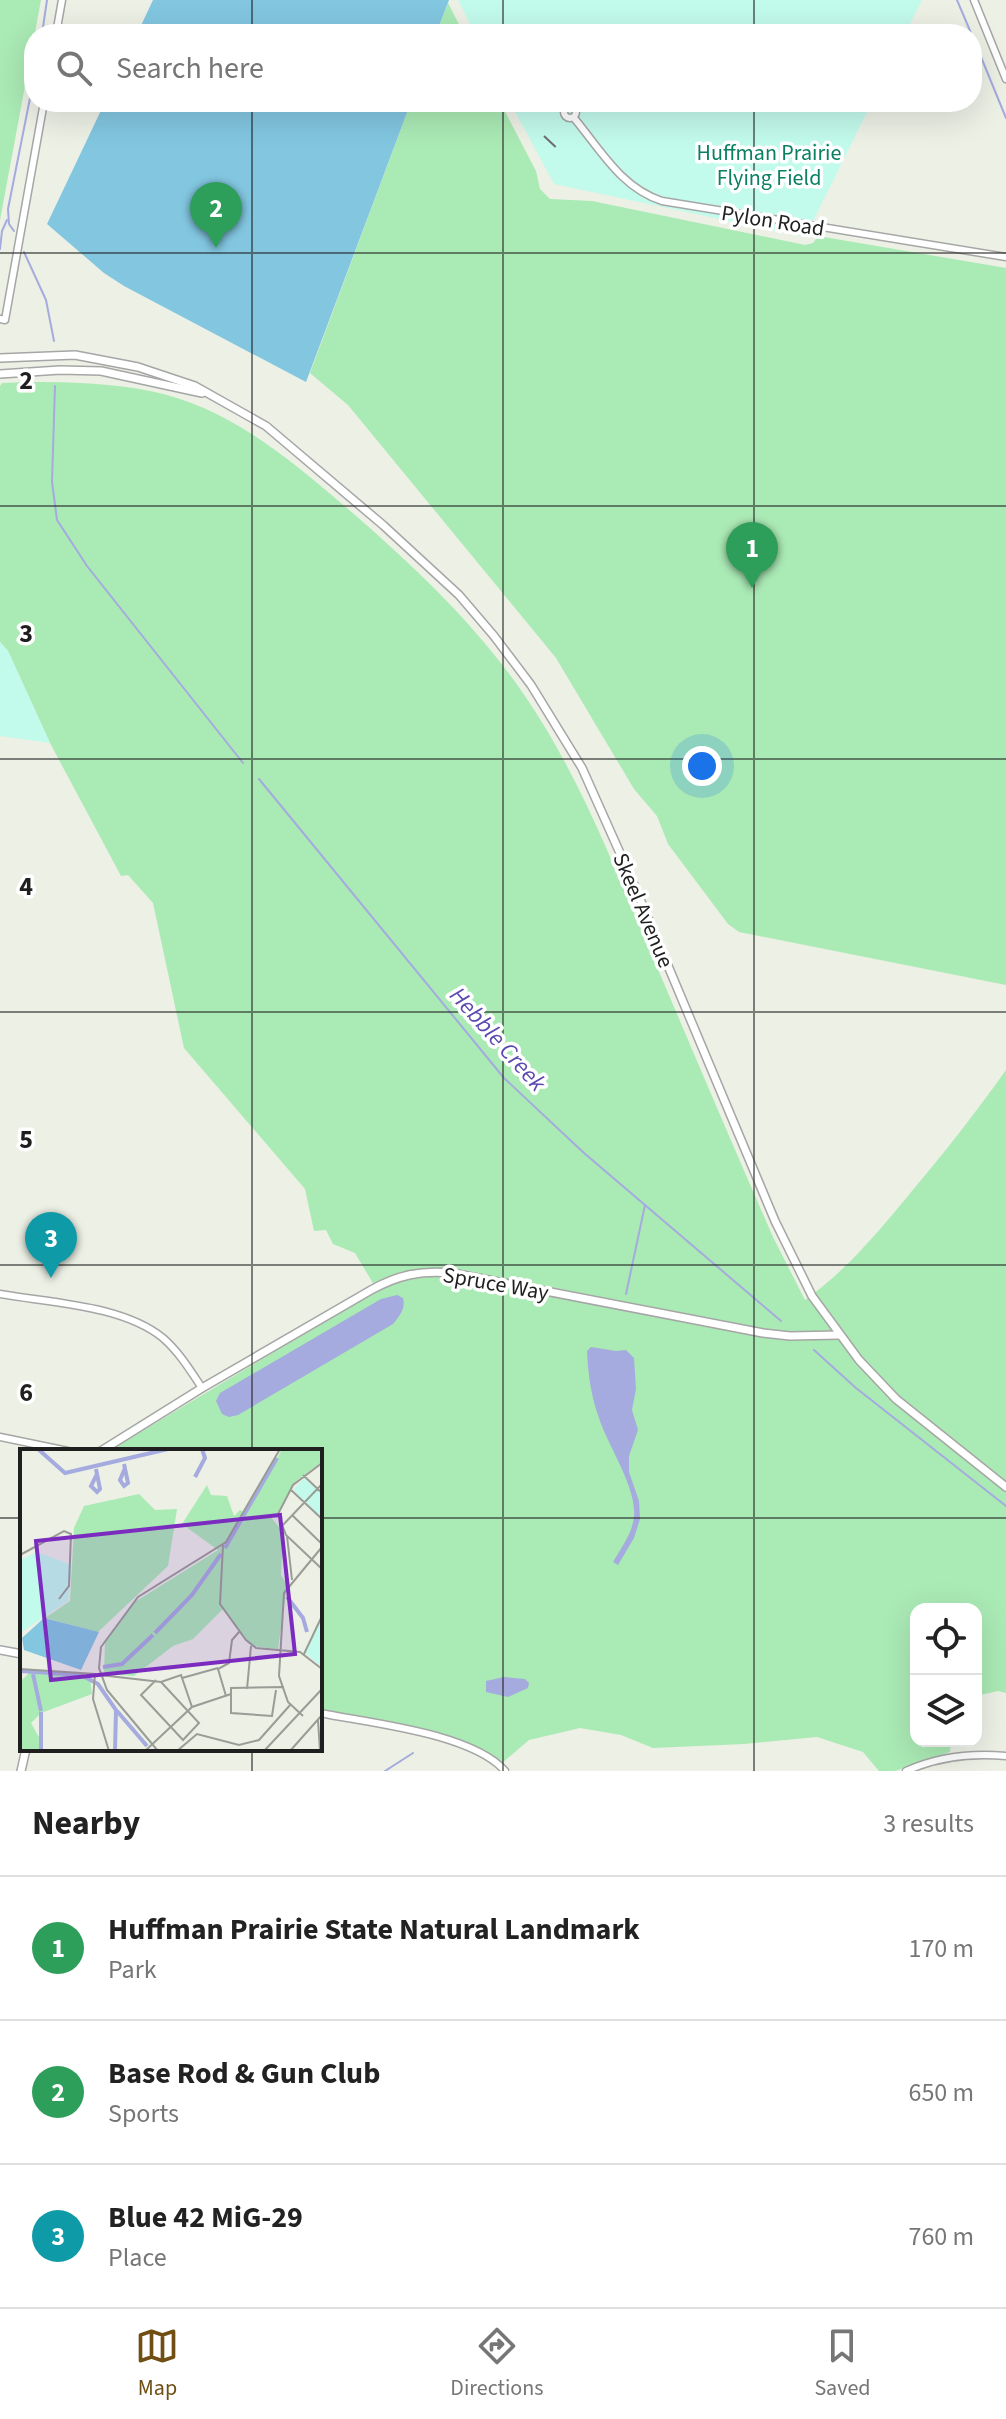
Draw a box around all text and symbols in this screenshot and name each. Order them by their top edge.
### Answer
search box [24,24,982,112]
icon: search [52,46,96,90]
text: Search here [116,47,264,90]
park label: Huffman Prairie Flying Field [697,137,841,194]
pin: 2 [190,182,242,248]
street label: Pylon Road [719,197,827,245]
text: 2 [19,362,33,399]
pin: 1 [726,522,778,588]
text: 3 [19,615,33,652]
your location [682,746,722,786]
street label: Skeel Avenue [605,848,682,973]
text: 4 [19,868,33,905]
water label: Hebble Creek [441,979,555,1100]
text: 5 [19,1121,33,1158]
pin: 3 [25,1212,77,1278]
street label: Spruce Way [440,1259,552,1309]
text: 6 [19,1374,33,1411]
inset map [20,1449,322,1751]
map controls [910,1603,982,1747]
button: locate [910,1603,982,1675]
button: layers [910,1675,982,1747]
text: Nearby [32,1799,140,1848]
text: 3 results [883,1805,974,1842]
text: Huffman Prairie State Natural Landmark [108,1908,640,1951]
text: 1 [51,1930,65,1967]
text: 170 m [908,1930,974,1967]
text: Park [108,1951,157,1988]
text: Base Rod & Gun Club [108,2052,380,2095]
text: 2 [51,2074,65,2111]
text: 650 m [908,2074,974,2111]
text: Sports [108,2095,179,2132]
text: Blue 42 MiG-29 [108,2196,303,2239]
text: 3 [51,2218,65,2255]
text: 760 m [908,2218,974,2255]
text: Place [108,2239,167,2276]
tab: Map [135,2324,179,2404]
tab: Directions [450,2324,543,2404]
tab: Saved [814,2324,871,2404]

